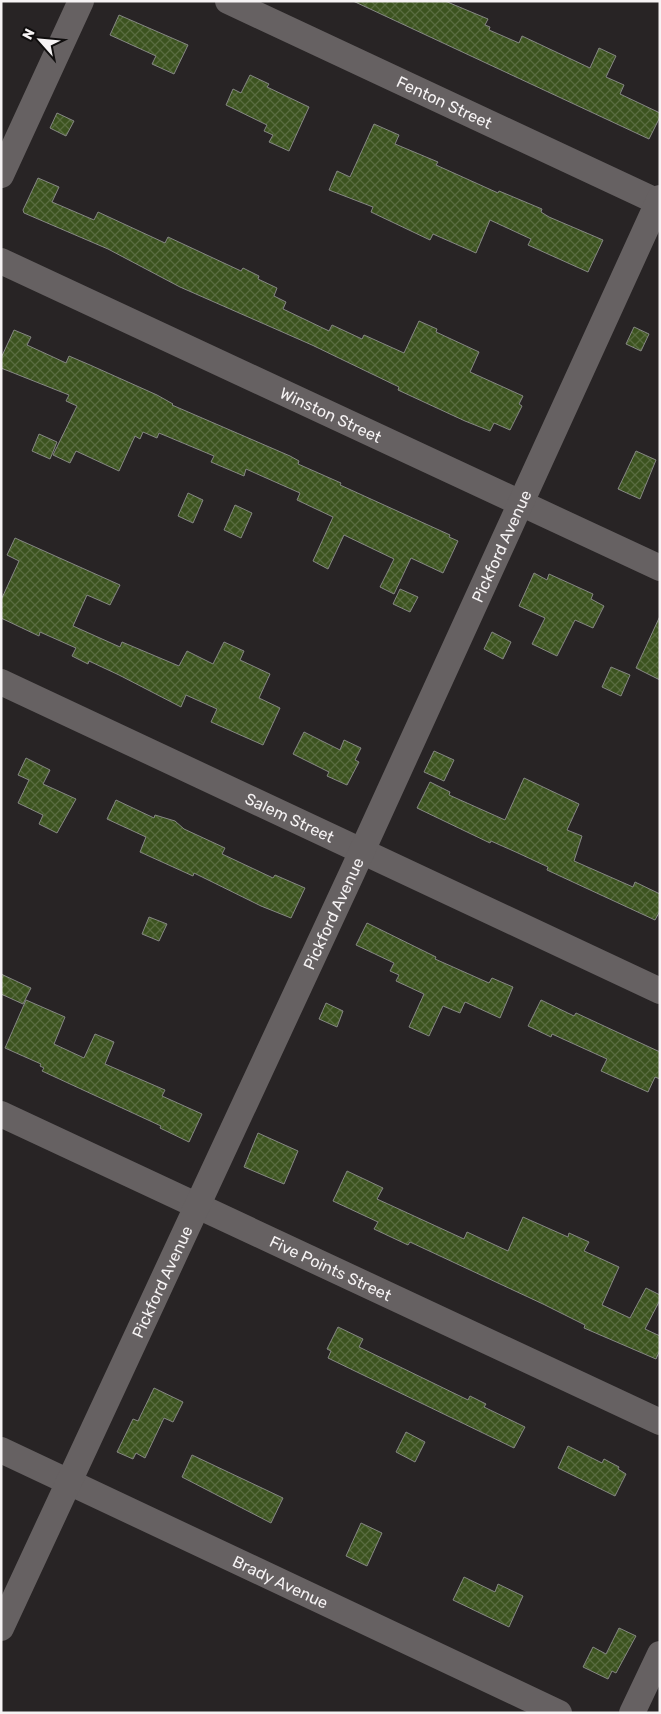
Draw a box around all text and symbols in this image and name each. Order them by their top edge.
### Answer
north arrow [15,15,65,65]
text: N [19,26,39,43]
street label: Fenton Street [394,72,495,133]
street label: Winston Street [277,383,385,447]
street label: Pickford Avenue [467,487,535,605]
street label: Salem Street [242,788,337,846]
street label: Pickford Avenue [299,854,367,973]
street label: Pickford Avenue [128,1222,196,1341]
street label: Five Points Street [267,1232,395,1305]
street label: Brady Avenue [230,1551,331,1612]

